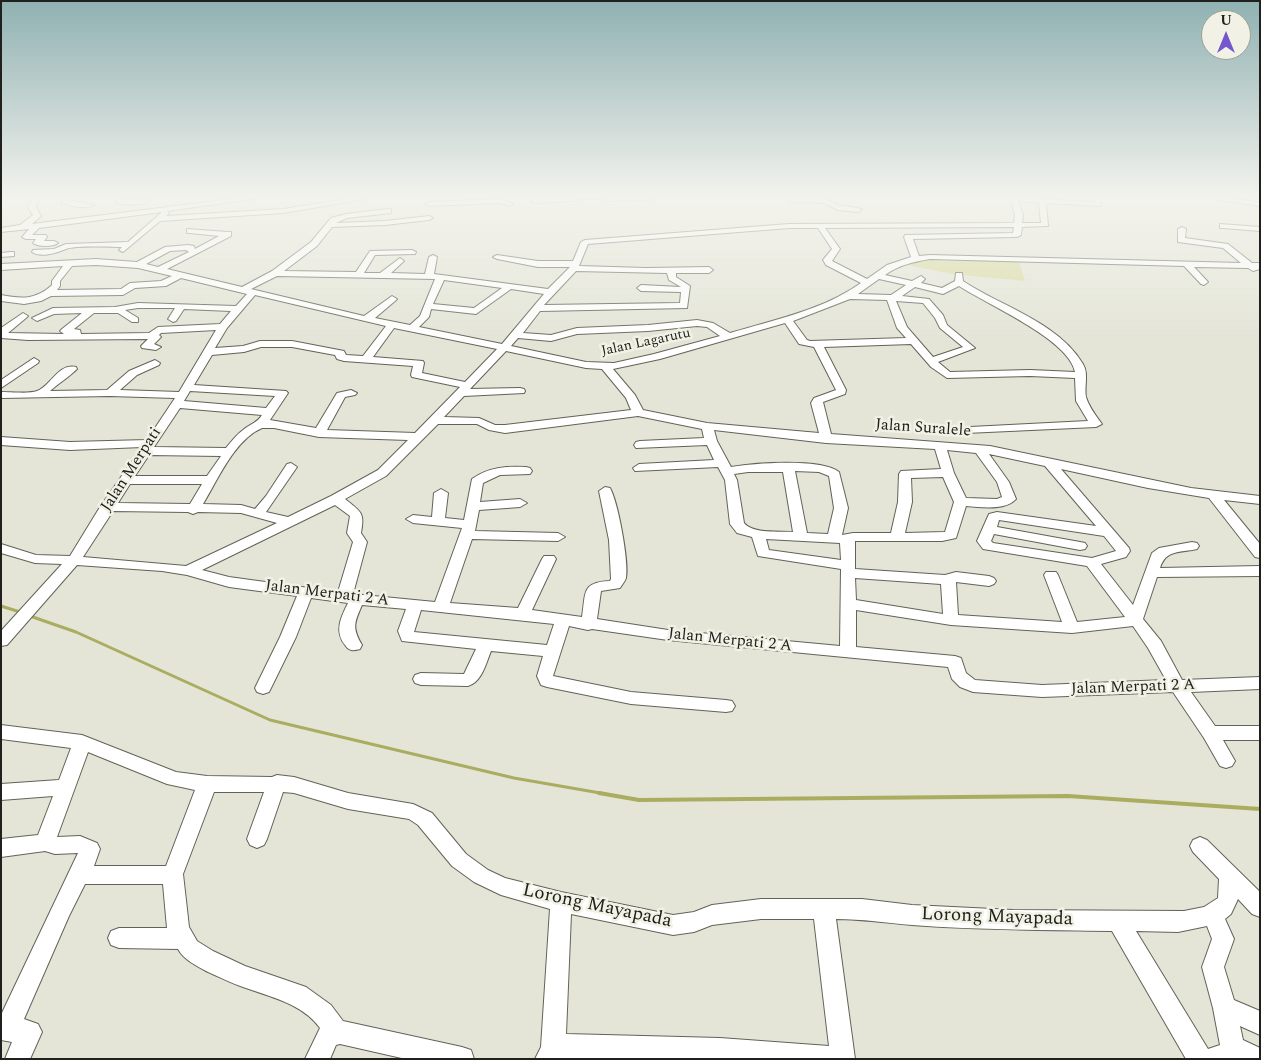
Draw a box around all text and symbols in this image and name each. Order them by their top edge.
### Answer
north arrow [1201,10,1251,60]
text: U [1220,10,1232,31]
street label: Jalan Lagarutu [600,325,692,361]
street label: Jalan Suralele [874,416,972,442]
street label: Jalan Merpati [98,424,166,516]
street label: Jalan Merpati 2 A [264,577,390,611]
street label: Jalan Merpati 2 A [667,625,793,657]
street label: Jalan Merpati 2 A [1070,676,1196,700]
street label: Lorong Mayapada [520,880,674,934]
street label: Lorong Mayapada [921,904,1073,932]

